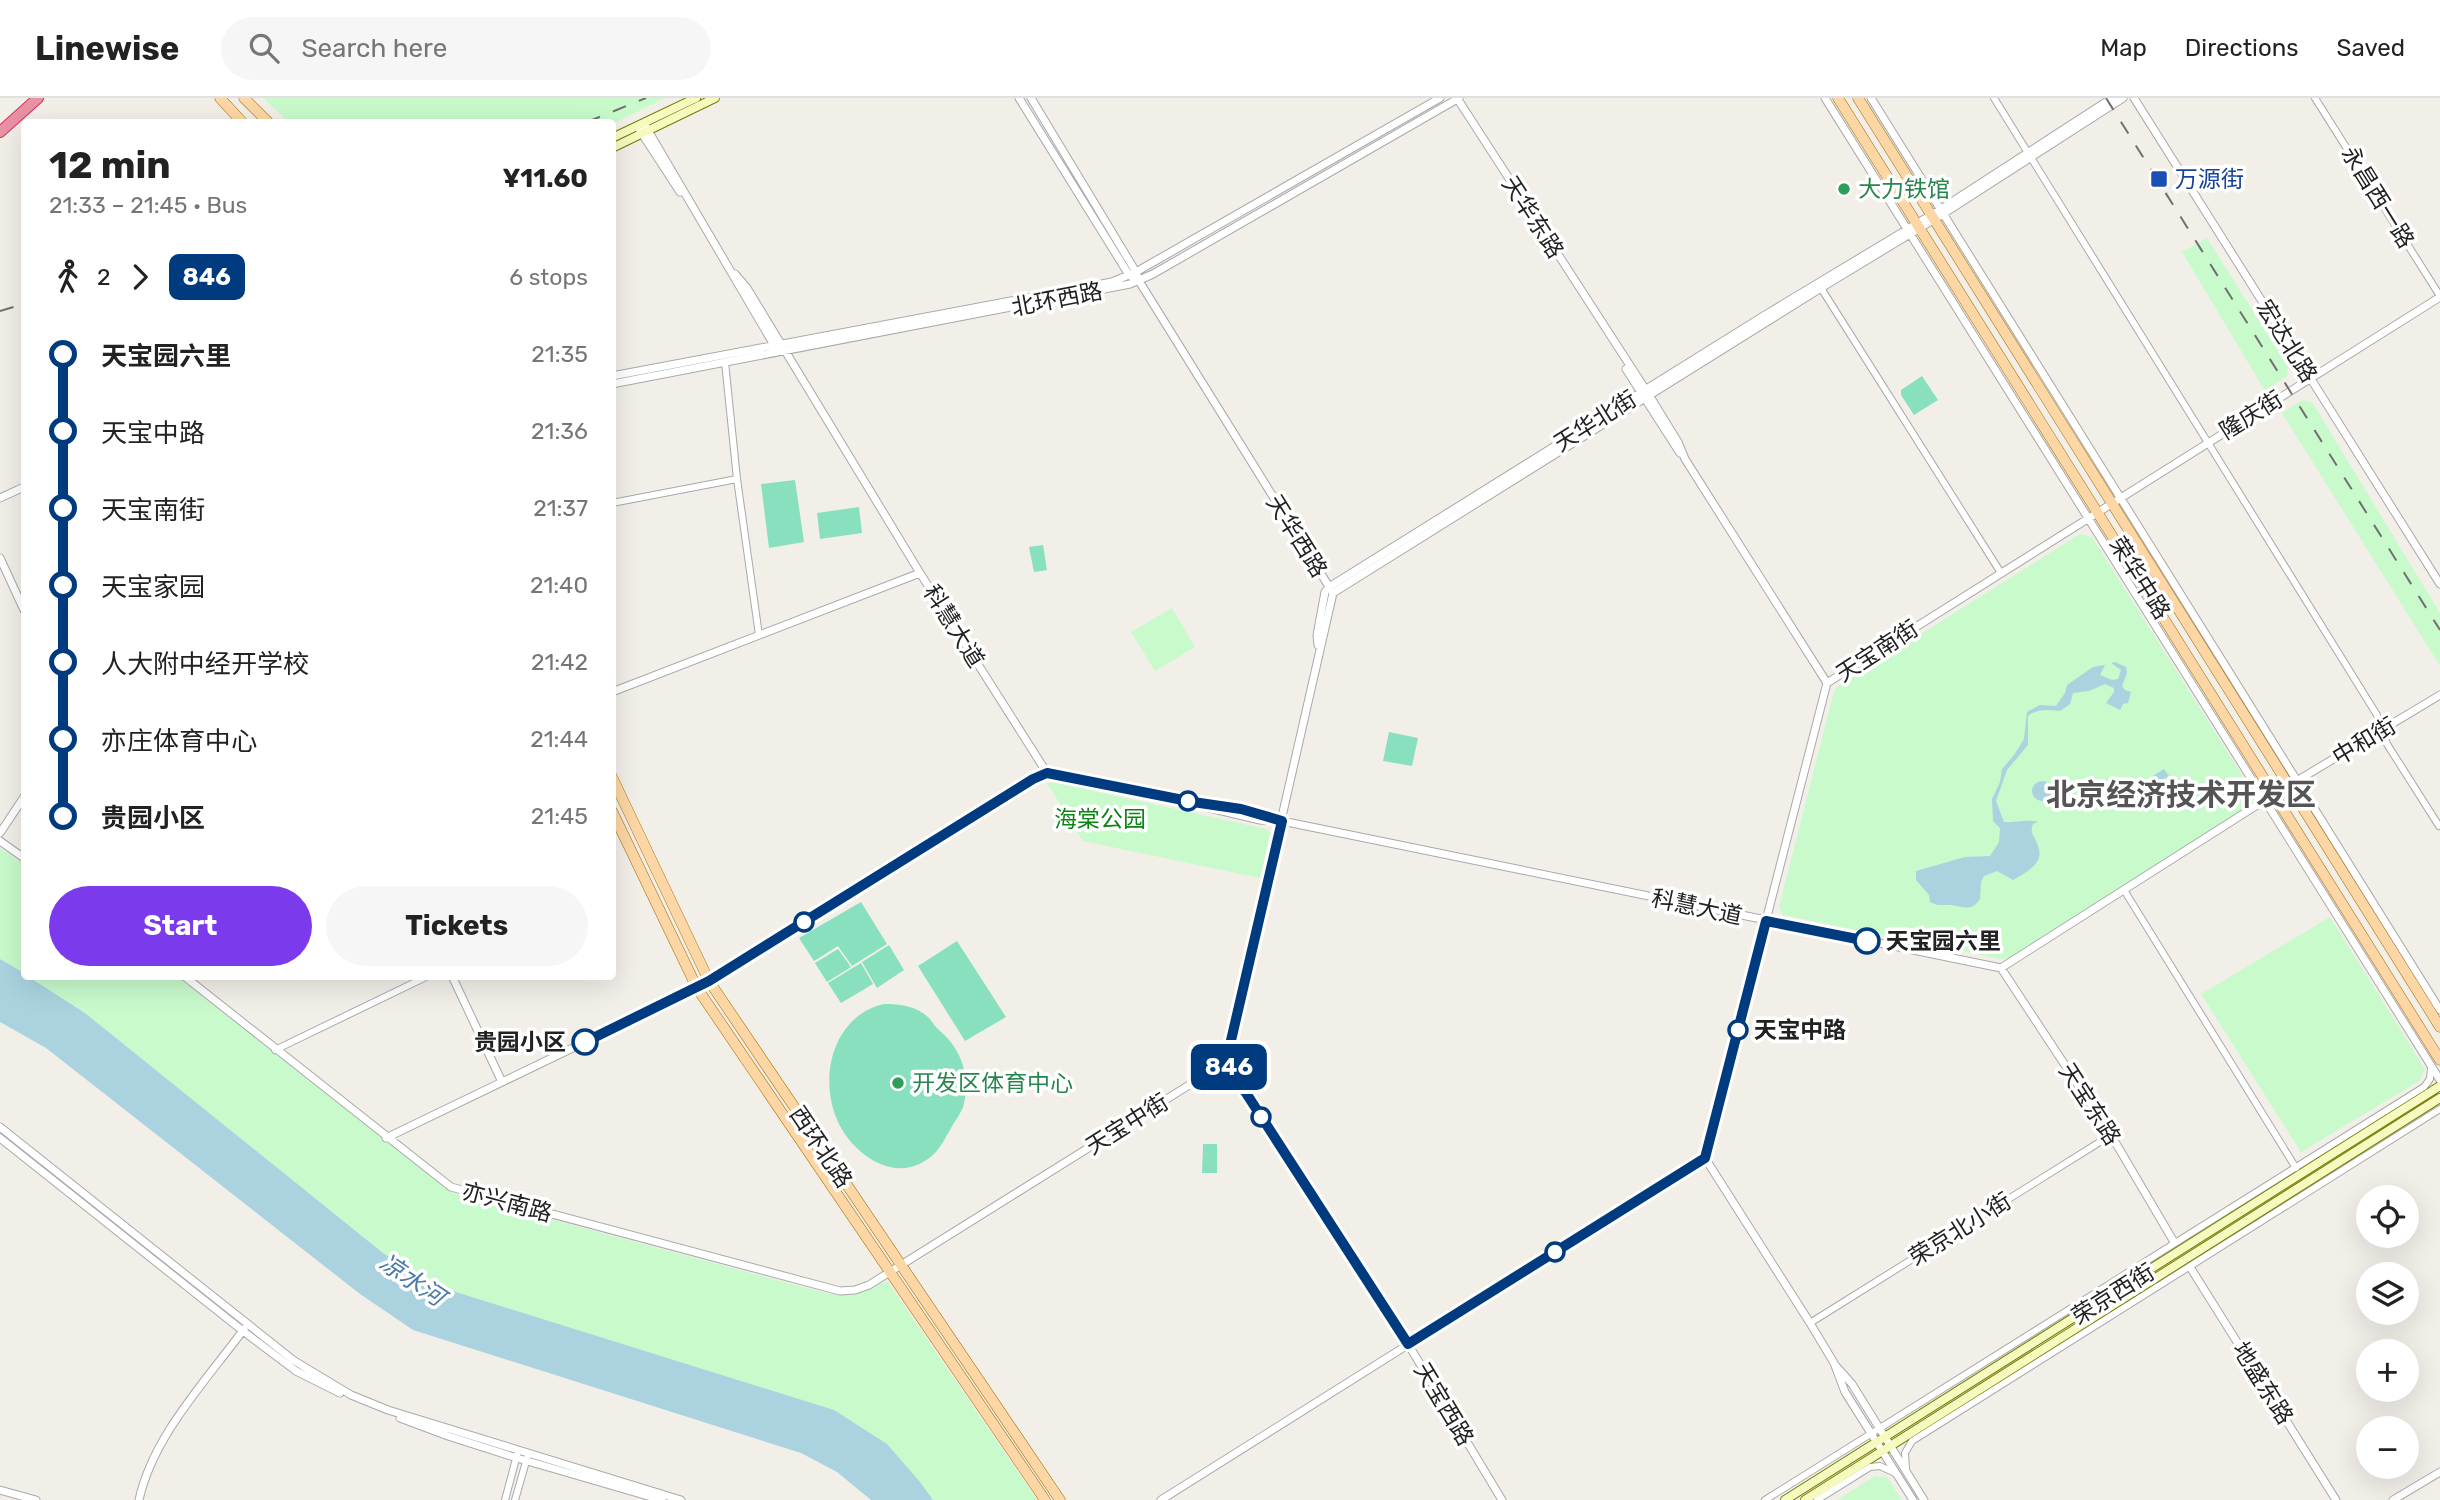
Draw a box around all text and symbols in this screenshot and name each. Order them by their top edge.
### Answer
search box [221,17,711,80]
text: Linewise [35,29,179,68]
icon: search [245,29,283,67]
text: Search here [301,33,447,64]
text: Map [2100,34,2147,62]
text: Directions [2185,34,2298,62]
text: Saved [2336,34,2405,62]
street label: 永昌西一路 [2336,141,2420,253]
text: 12 min [49,142,171,188]
text: ¥11.60 [502,163,588,194]
place label: 万源街 [2175,165,2244,193]
marker: 万源街 [2149,169,2169,189]
street label: 天华东路 [1496,171,1570,263]
place label: 大力铁馆 [1858,175,1950,203]
marker: 大力铁馆 [1836,181,1852,197]
text: 21:33 – 21:45 · Bus [49,191,247,219]
icon: walk [49,258,87,296]
icon: forward [121,258,159,296]
text: 2 [97,263,111,291]
text: 846 [183,263,231,291]
text: 6 stops [509,263,588,291]
street label: 北环西路 [1009,276,1105,322]
street label: 宏达北路 [2251,295,2323,387]
text: 21:35 [531,340,588,368]
text: 天宝园六里 [101,341,231,372]
street label: 天华北街 [1549,385,1641,457]
street label: 隆庆街 [2214,385,2288,445]
text: 21:36 [531,417,588,445]
text: 天宝中路 [101,418,205,449]
street label: 天华西路 [1261,490,1333,582]
text: 21:37 [533,494,588,522]
text: 天宝南街 [101,495,205,526]
street label: 荣华中路 [2104,532,2176,624]
text: 21:40 [530,571,588,599]
text: 天宝家园 [101,572,205,603]
street label: 科慧大道 [918,580,990,672]
street label: 天宝南街 [1831,614,1923,688]
text: 21:42 [531,648,588,676]
text: 人大附中经开学校 [101,649,309,680]
street label: 中和街 [2327,711,2401,771]
text: 21:44 [530,725,588,753]
text: 亦庄体育中心 [101,726,257,757]
district label: 北京经济技术开发区 [2046,777,2316,813]
unlabelled marker [1178,791,1198,811]
text: 21:45 [531,802,588,830]
text: 贵园小区 [101,803,205,834]
park label: 海棠公园 [1054,805,1146,833]
street label: 科慧大道 [1649,884,1745,930]
button: Start [49,886,312,966]
button: Tickets [326,886,588,966]
unlabelled marker [794,912,814,932]
place label: 天宝园六里 [1886,927,2001,955]
marker: 天宝园六里 [1854,928,1880,954]
place label: 天宝中路 [1754,1016,1846,1044]
marker: 天宝中路 [1728,1020,1748,1040]
place label: 贵园小区 [474,1028,566,1056]
marker: 贵园小区 [572,1029,598,1055]
line badge: 846 [1189,1044,1269,1090]
text: 846 [1205,1053,1253,1081]
street label: 天宝东路 [2053,1058,2127,1150]
place label: 开发区体育中心 [912,1069,1073,1097]
marker: 开发区体育中心 [890,1075,906,1091]
street label: 天宝中街 [1081,1088,1173,1160]
street label: 西环北路 [784,1101,858,1193]
unlabelled marker [1251,1107,1271,1127]
street label: 亦兴南路 [459,1177,555,1227]
map controls [2356,1185,2419,1479]
button: locate [2356,1185,2419,1248]
street label: 荣京北小街 [1904,1187,2016,1271]
unlabelled marker [1545,1242,1565,1262]
water label: 凉水河 [374,1248,453,1314]
street label: 荣京西街 [2067,1258,2159,1330]
button: layers [2356,1262,2419,1325]
street label: 地盛东路 [2227,1337,2299,1429]
button: + [2356,1339,2419,1402]
street label: 天宝西路 [1408,1357,1480,1451]
button: − [2356,1416,2419,1479]

